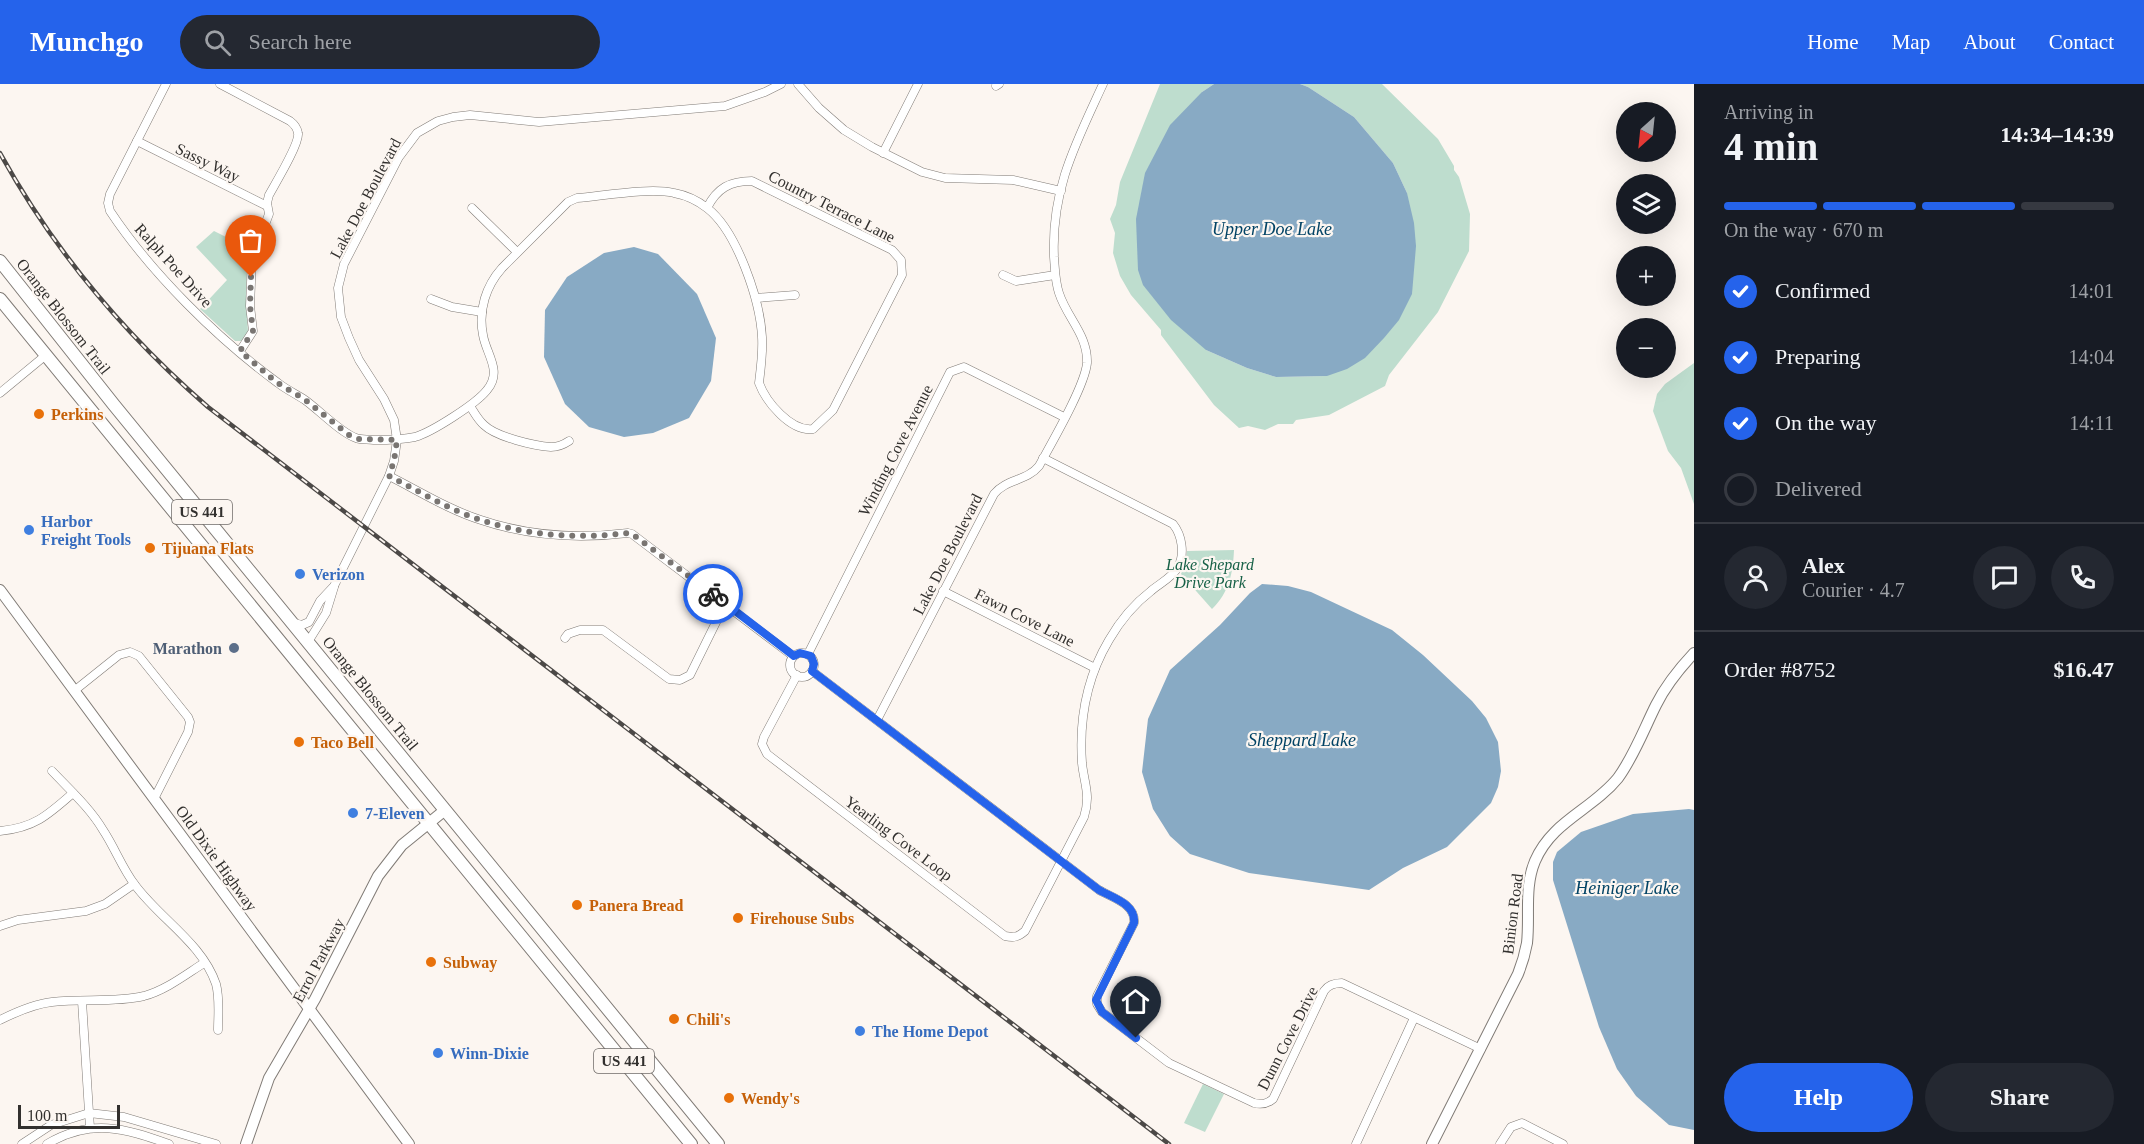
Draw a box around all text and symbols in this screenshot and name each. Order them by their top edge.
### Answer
search box [180,15,600,69]
text: Munchgo [30,26,144,57]
icon: search [201,26,234,59]
text: Search here [249,29,352,54]
text: Home [1807,30,1859,54]
text: Map [1892,30,1930,54]
text: About [1963,30,2016,54]
text: Contact [2049,30,2114,54]
text: Arriving in [1724,101,1813,123]
north arrow [1616,102,1676,162]
map controls [1616,102,1676,378]
text: 14:34–14:39 [2000,122,2114,147]
text: 4 min [1724,125,1818,168]
street label: Lake Doe Boulevard [327,135,404,261]
street label: Sassy Way [173,140,243,186]
street label: Country Terrace Lane [765,167,898,247]
button: layers [1616,174,1676,234]
pin [225,215,276,277]
water label: Upper Doe Lake [1212,219,1332,239]
text: On the way · 670 m [1724,219,1883,241]
street label: Ralph Poe Drive [131,220,216,311]
icon: bag [234,224,267,257]
button: + [1616,246,1676,306]
street label: Orange Blossom Trail [13,255,114,378]
icon: check [1724,275,1757,308]
text: Confirmed [1775,278,1870,303]
text: 14:01 [2068,280,2114,302]
button: − [1616,318,1676,378]
icon: check [1724,341,1757,374]
text: Preparing [1775,344,1861,369]
text: 14:04 [2068,346,2114,368]
street label: Winding Cove Avenue [855,382,937,519]
place label: Perkins [51,406,103,423]
marker: Perkins [32,407,46,421]
icon: check [1724,407,1757,440]
text: On the way [1775,410,1876,435]
text: 14:11 [2069,412,2114,434]
text: Delivered [1775,476,1862,501]
street label: Lake Doe Boulevard [910,491,985,617]
road number: US 441 [172,500,232,524]
place label: Harbor Freight Tools [41,513,131,549]
marker: Harbor Freight Tools [22,523,36,537]
place label: Tijuana Flats [162,540,254,558]
marker: Tijuana Flats [143,541,157,555]
button: person [1724,546,1787,609]
button: chat [1973,546,2036,609]
button: phone [2051,546,2114,609]
text: Alex [1802,553,1845,578]
park label: Lake Shepard Drive Park [1165,556,1255,591]
courier [683,564,743,624]
place label: Verizon [312,566,365,583]
marker: Verizon [293,567,307,581]
icon: bike [697,578,730,611]
text: Courier · 4.7 [1802,579,1905,601]
street label: Fawn Cove Lane [972,585,1077,650]
street label: Orange Blossom Trail [319,633,422,755]
place label: Marathon [153,640,222,657]
marker: Marathon [227,641,241,655]
text: Order #8752 [1724,657,1836,682]
text: $16.47 [2054,657,2114,682]
water label: Sheppard Lake [1248,730,1356,750]
place label: Taco Bell [311,734,375,751]
marker: Taco Bell [292,735,306,749]
street label: Yearling Cove Loop [841,793,956,885]
street label: Old Dixie Highway [172,802,261,915]
place label: 7-Eleven [365,805,425,822]
marker: 7-Eleven [346,806,360,820]
street label: Binion Road [1499,873,1526,955]
water label: Heiniger Lake [1574,878,1679,898]
place label: Panera Bread [589,897,683,914]
marker: Panera Bread [570,898,584,912]
place label: Firehouse Subs [750,910,854,927]
marker: Firehouse Subs [731,911,745,925]
street label: Errol Parkway [289,915,349,1006]
place label: Subway [443,954,497,972]
marker: Subway [424,955,438,969]
pin [1110,976,1161,1038]
street label: Dunn Cove Drive [1254,984,1321,1093]
icon: home [1119,985,1152,1018]
place label: Chili's [686,1011,730,1028]
marker: Chili's [667,1012,681,1026]
place label: The Home Depot [872,1023,989,1041]
marker: The Home Depot [853,1024,867,1038]
place label: Winn-Dixie [450,1045,529,1062]
marker: Winn-Dixie [431,1046,445,1060]
road number: US 441 [594,1049,654,1073]
button: Help [1724,1063,1913,1132]
button: Share [1925,1063,2114,1132]
place label: Wendy's [741,1090,800,1108]
marker: Wendy's [722,1091,736,1105]
scale bar [18,1102,120,1130]
text: 100 m [27,1107,67,1124]

